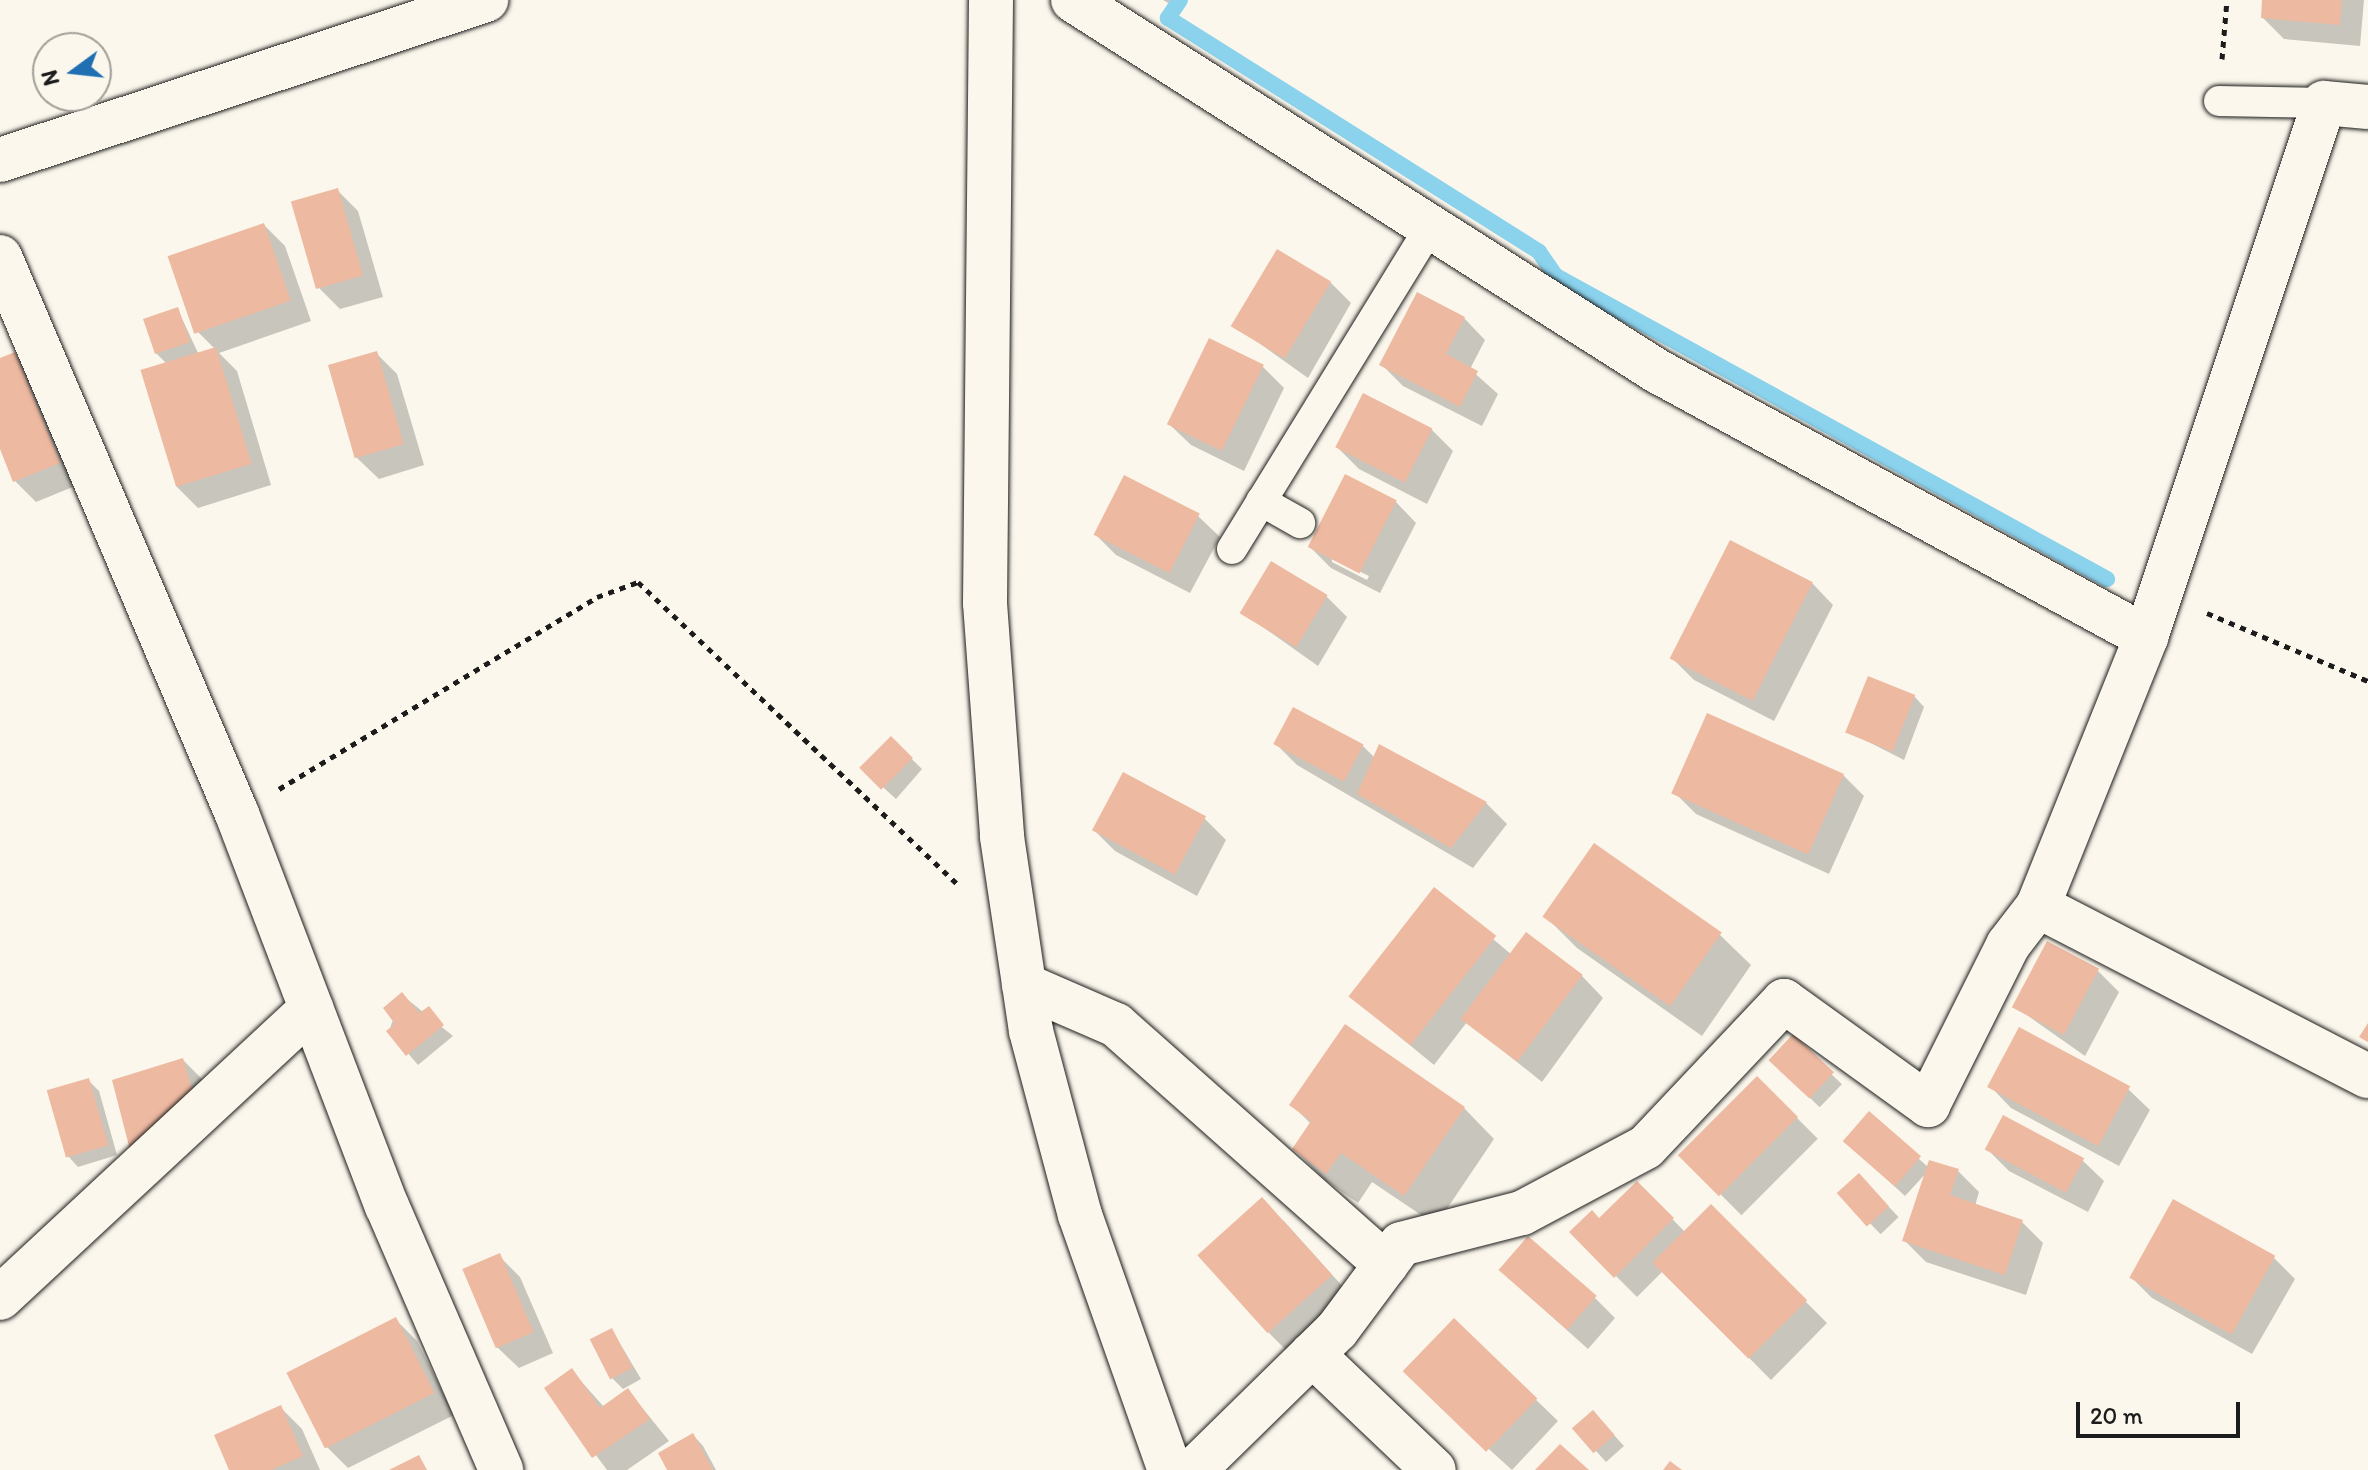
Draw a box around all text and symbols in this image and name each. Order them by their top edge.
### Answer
north arrow [32,32,112,112]
text: N [35,67,65,89]
scale bar [2080,1386,2244,1436]
text: 20 m [2090,1401,2143,1430]

